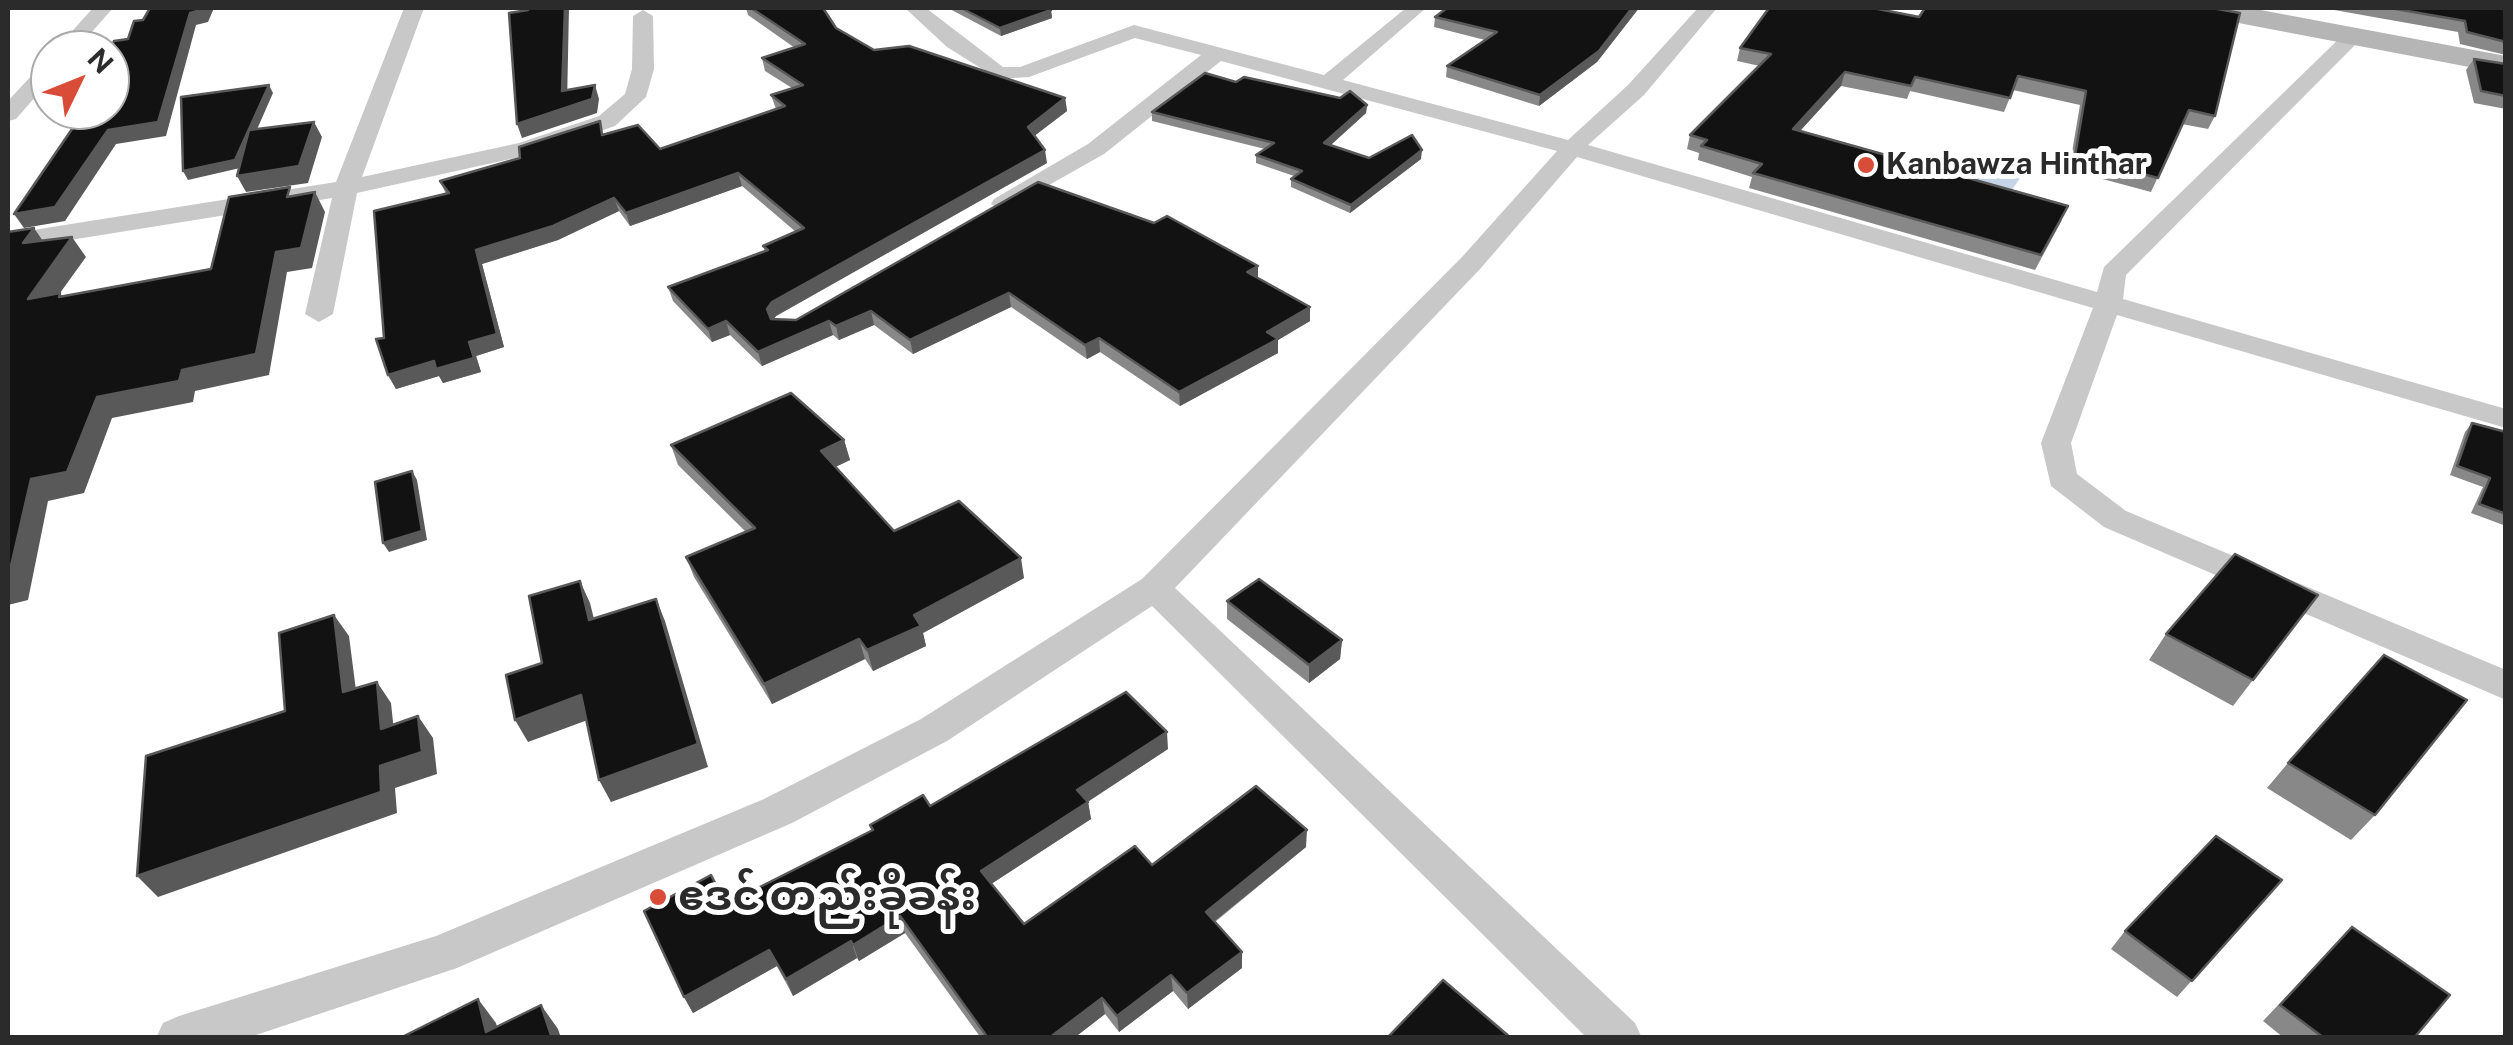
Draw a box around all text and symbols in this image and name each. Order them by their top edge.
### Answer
north arrow [30,30,130,130]
text: N [81,41,120,80]
place label: Kanbawza Hinthar [1886,147,2147,183]
marker: Kanbawza Hinthar [1855,154,1877,176]
place label: ဧဒင် တည်းခိုခန်း [678,872,976,922]
marker: ဧဒင် တည်းခိုခန်း [647,886,669,908]

